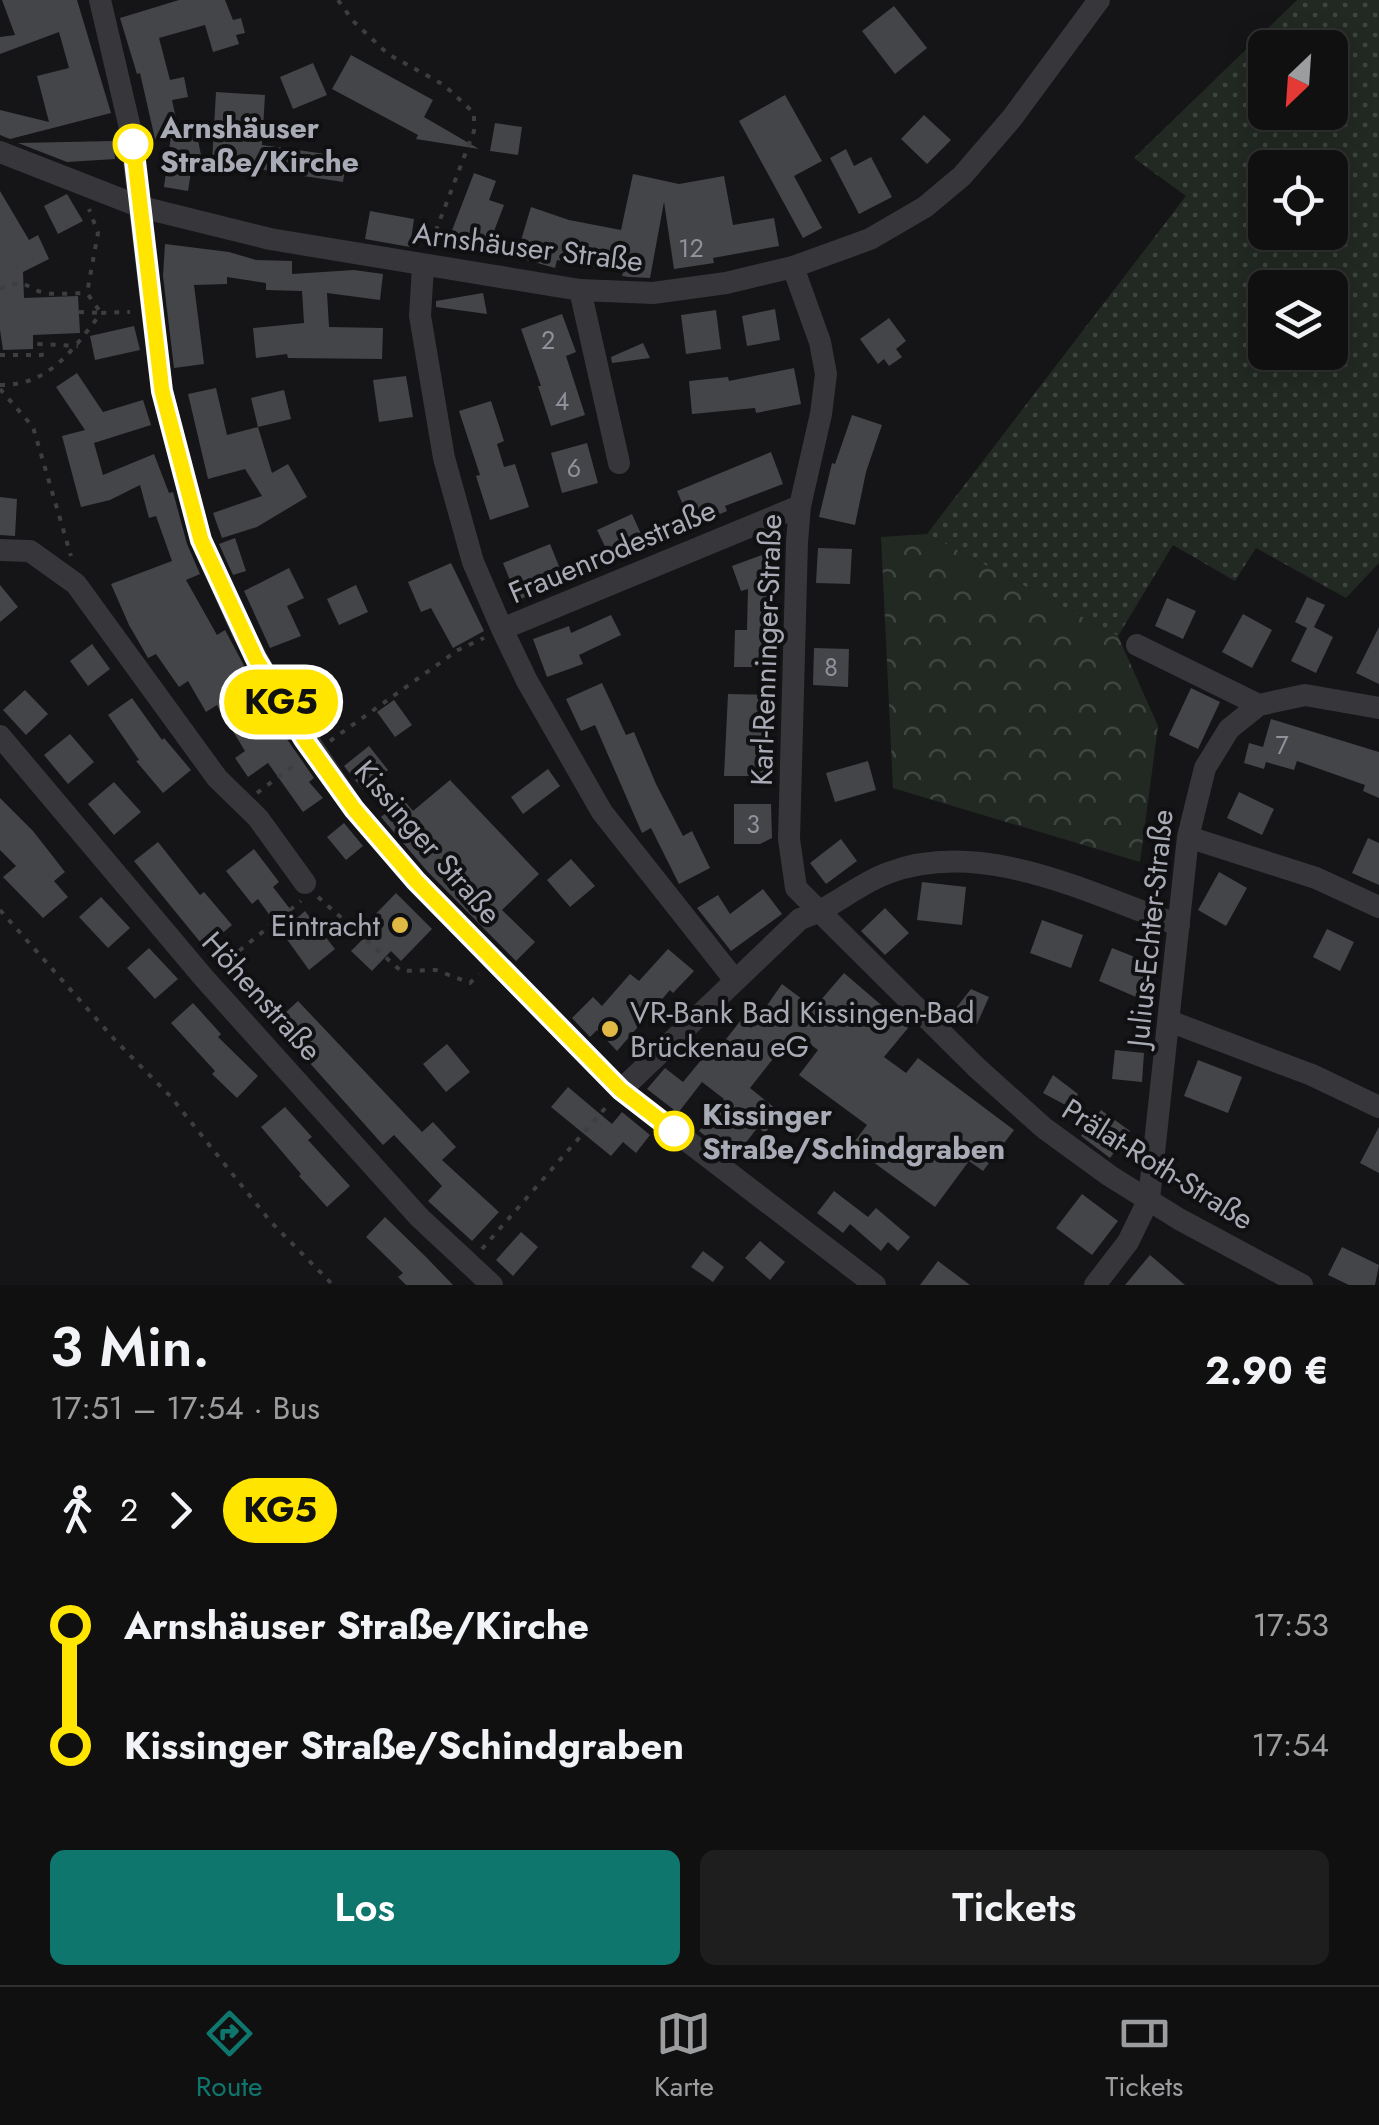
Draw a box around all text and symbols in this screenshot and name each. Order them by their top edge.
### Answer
north arrow [1248,30,1348,130]
map controls [1248,30,1348,370]
place label: Arnshäuser Straße/Kirche [159,106,359,183]
marker: Arnshäuser Straße/Kirche [114,125,152,163]
button: locate [1248,150,1348,250]
street label: Arnshäuser Straße [410,212,646,282]
house number: 12 [678,230,704,266]
button: layers [1248,270,1348,370]
house number: 2 [541,322,555,358]
house number: 4 [555,383,569,419]
house number: 6 [567,450,581,486]
street label: Frauenrodestraße [502,488,722,614]
street label: Karl-Renninger-Straße [740,513,792,787]
house number: 8 [824,649,838,685]
line badge: KG5 [224,670,338,734]
text: KG5 [244,677,318,727]
house number: 7 [1275,727,1289,763]
street label: Kissinger Straße [344,751,512,933]
house number: 3 [746,806,760,842]
street label: Julius-Echter-Straße [1116,807,1184,1053]
place label: Eintracht [271,904,381,947]
marker: Eintracht [389,914,411,936]
street label: Höhenstraße [192,922,332,1070]
place label: VR-Bank Bad Kissingen-Bad Brückenau eG [630,991,975,1068]
marker: VR-Bank Bad Kissingen-Bad Brückenau eG [599,1018,621,1040]
street label: Prälat-Roth-Straße [1054,1088,1262,1240]
place label: Kissinger Straße/Schindgraben [702,1093,1005,1170]
marker: Kissinger Straße/Schindgraben [655,1112,693,1150]
text: 3 Min. [50,1307,210,1387]
text: 2.90 € [1205,1343,1329,1398]
text: 17:51 – 17:54 · Bus [50,1385,320,1431]
icon: walk [50,1483,105,1538]
icon: forward [153,1483,208,1538]
text: KG5 [243,1485,317,1535]
text: 2 [120,1487,138,1533]
text: Arnshäuser Straße/Kirche [124,1598,589,1653]
text: 17:53 [1253,1602,1329,1648]
text: Kissinger Straße/Schindgraben [124,1718,684,1773]
text: 17:54 [1251,1722,1329,1768]
button: Los [50,1850,680,1965]
button: Tickets [700,1850,1329,1965]
tab: Route [196,2006,263,2107]
tab: Karte [654,2006,714,2107]
tab: Tickets [1105,2006,1183,2107]

